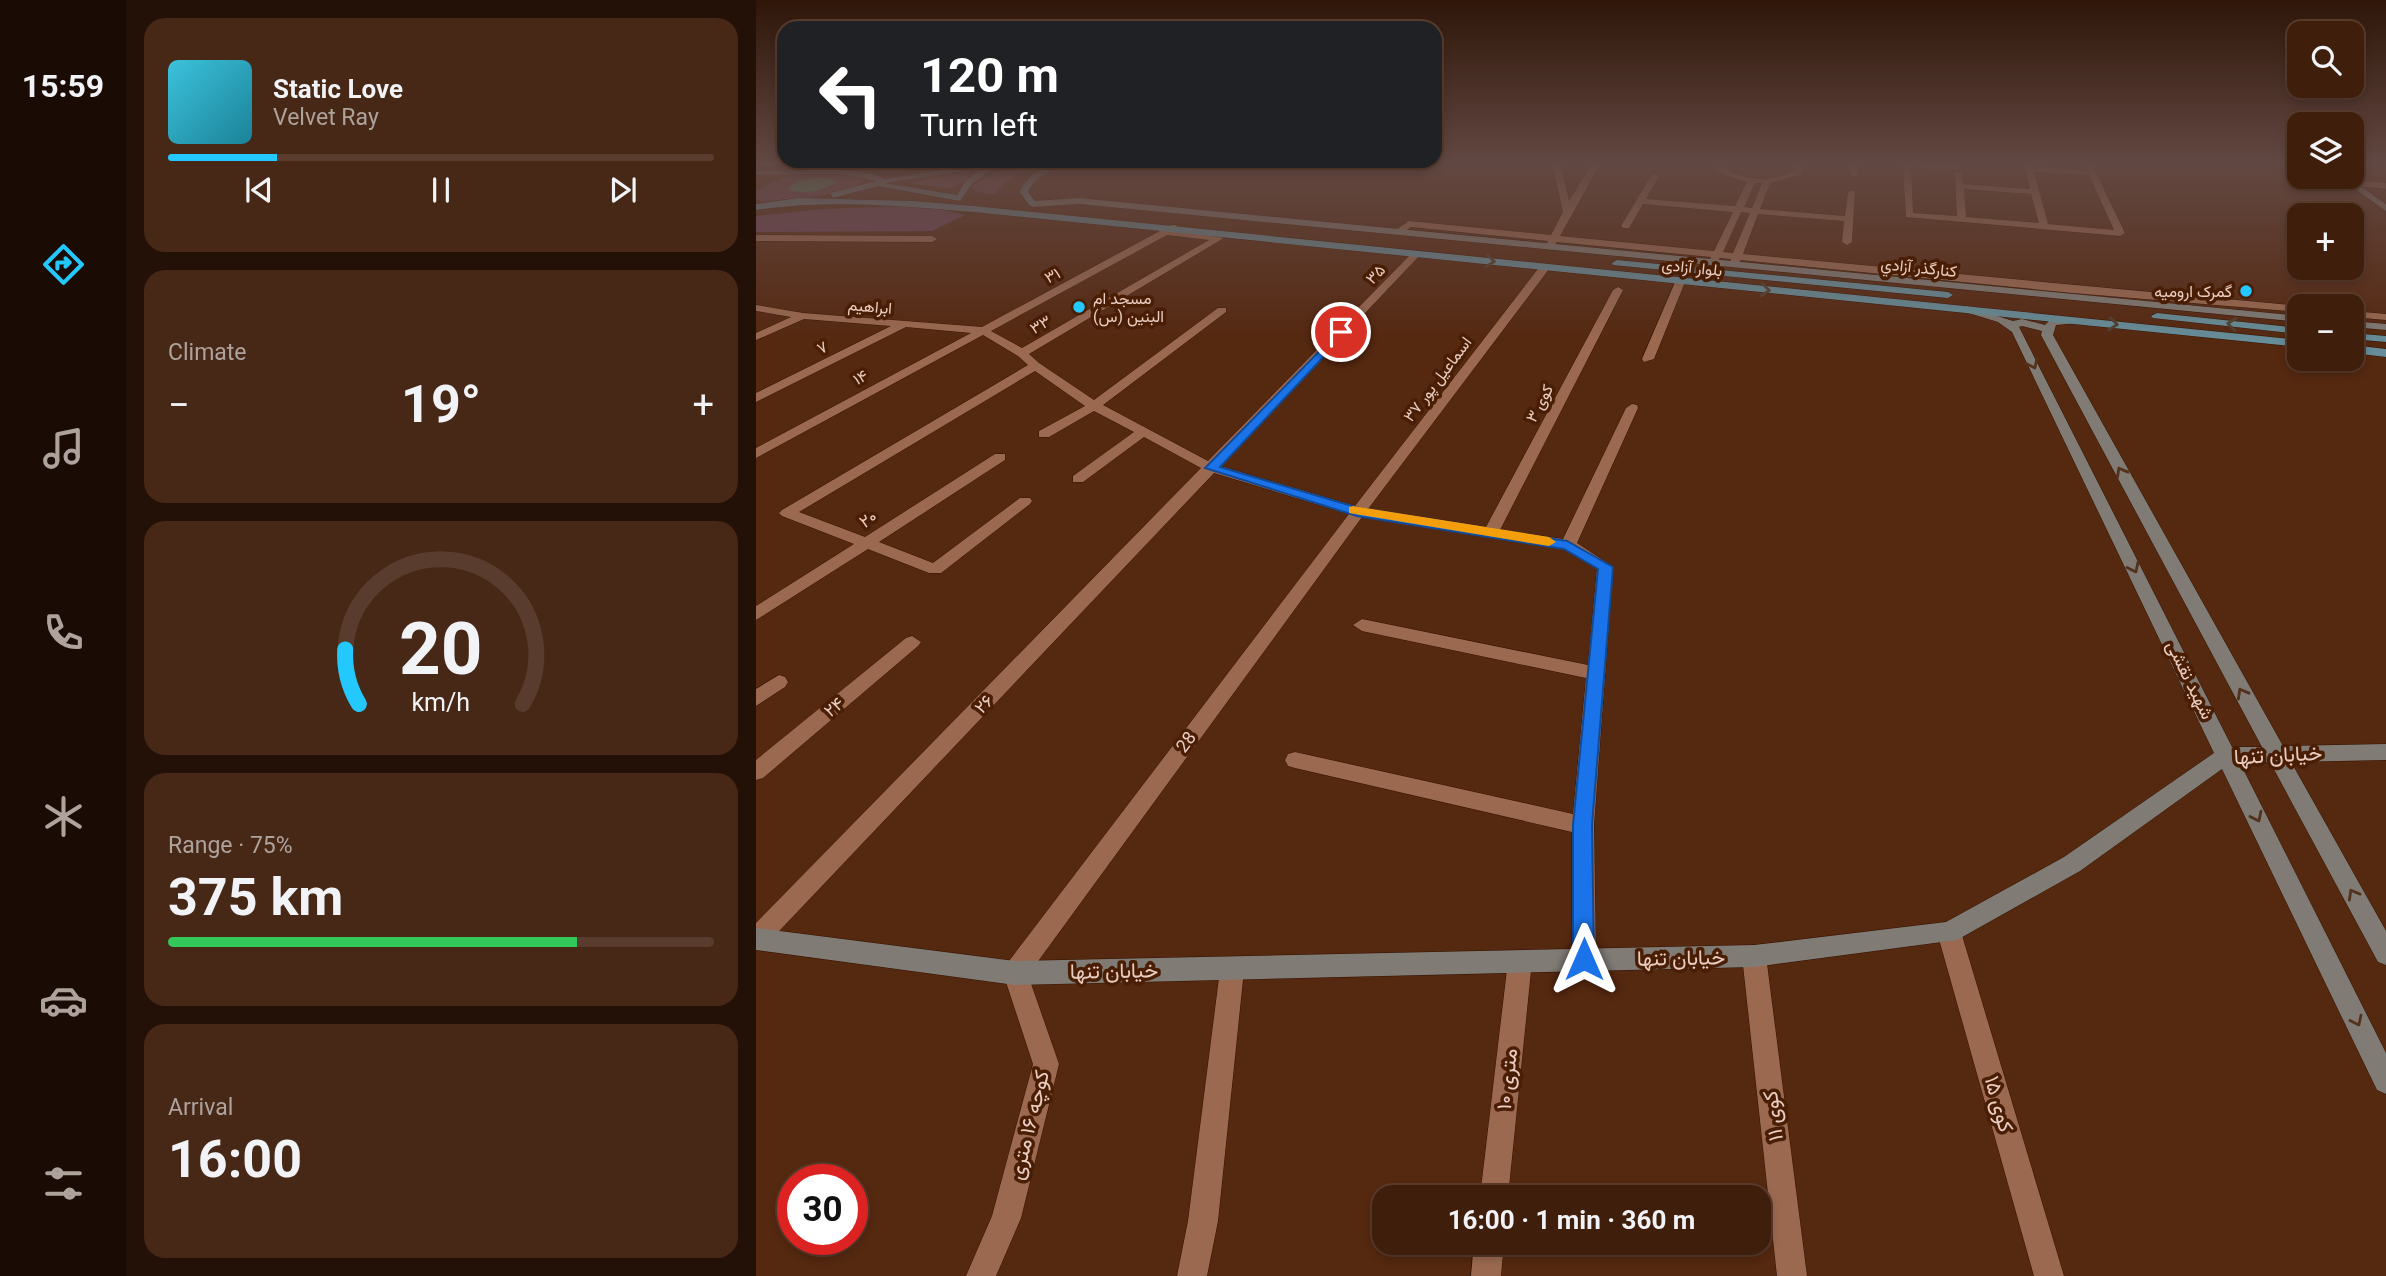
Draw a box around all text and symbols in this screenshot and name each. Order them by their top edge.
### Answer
map controls [2287,21,2364,371]
button: search [2287,21,2364,98]
text: 120 m [920,47,1059,104]
icon: left [805,49,896,140]
text: 15:59 [22,67,104,105]
text: Static Love [273,74,403,104]
text: Velvet Ray [273,104,379,131]
text: Turn left [920,106,1038,144]
button: layers [2287,112,2364,189]
icon: previous [240,171,278,209]
icon: pause [422,171,460,209]
icon: next [604,171,642,209]
button: + [2287,203,2364,280]
icon: directions [39,240,88,289]
one-way arrow [1484,254,1496,269]
street label: کنارگذر آزادي [1880,254,1958,285]
street label: بلوار آزادی [1661,255,1723,281]
street label: ۳۵ [1362,261,1389,288]
street label: ۳۱ [1041,263,1063,287]
one-way arrow [1760,282,1771,297]
place label: گمرک ارومیه [2154,282,2232,302]
marker: گمرک ارومیه [2238,283,2254,299]
place label: مسجد ام البنین (س) [1093,289,1164,327]
button: − [2287,294,2364,371]
street label: ابراهیم [847,295,893,319]
marker: مسجد ام البنین (س) [1071,299,1087,315]
pin [1311,302,1371,362]
street label: ۳۳ [1026,311,1054,338]
icon: arrive [1322,313,1360,351]
one-way arrow [2108,316,2119,331]
one-way arrow [2226,317,2237,332]
street label: اسماعیل پور ۳۷ [1399,333,1477,427]
street label: ۷ [814,337,831,358]
text: Climate [168,339,247,366]
one-way arrow [2024,357,2038,369]
street label: ۱۴ [850,366,871,389]
text: 19° [401,374,481,435]
street label: کوی ۳ [1522,381,1558,426]
text: − [168,383,190,427]
text: + [692,383,714,427]
icon: music [39,424,88,473]
one-way arrow [2116,466,2130,479]
street label: ۲۰ [855,505,881,532]
one-way arrow [2125,561,2139,573]
text: 20 [399,606,483,692]
icon: phone [39,608,88,657]
street label: شهید نقشی [2162,637,2218,723]
one-way arrow [2237,687,2251,700]
text: km/h [412,688,470,717]
street label: ۲۶ [970,690,998,717]
street label: ۲۴ [819,692,848,721]
street label: 28 [1171,727,1200,756]
street label: خیابان تنها [2233,741,2323,770]
icon: climate [39,792,88,841]
one-way arrow [2248,810,2262,822]
text: Range · 75% [168,832,293,859]
text: 375 km [168,867,343,928]
one-way arrow [2348,889,2361,901]
position arrow [1547,922,1621,996]
street label: خیابان تنها [1637,945,1725,972]
street label: خیابان تنها [1070,958,1158,985]
icon: car [39,976,88,1025]
one-way arrow [2348,1014,2362,1026]
street label: ۱۰ متری [1492,1047,1523,1111]
street label: کوچه ۱۶ متری [1004,1068,1056,1183]
street label: کوی ۱۵ [1979,1073,2018,1135]
street label: کوی ۱۱ [1758,1089,1789,1143]
text: Arrival [168,1094,233,1121]
text: 16:00 [168,1129,302,1190]
icon: filters [39,1159,88,1208]
speed limit sign: 30 [777,1164,868,1255]
text: 16:00 · 1 min · 360 m [1448,1205,1695,1235]

